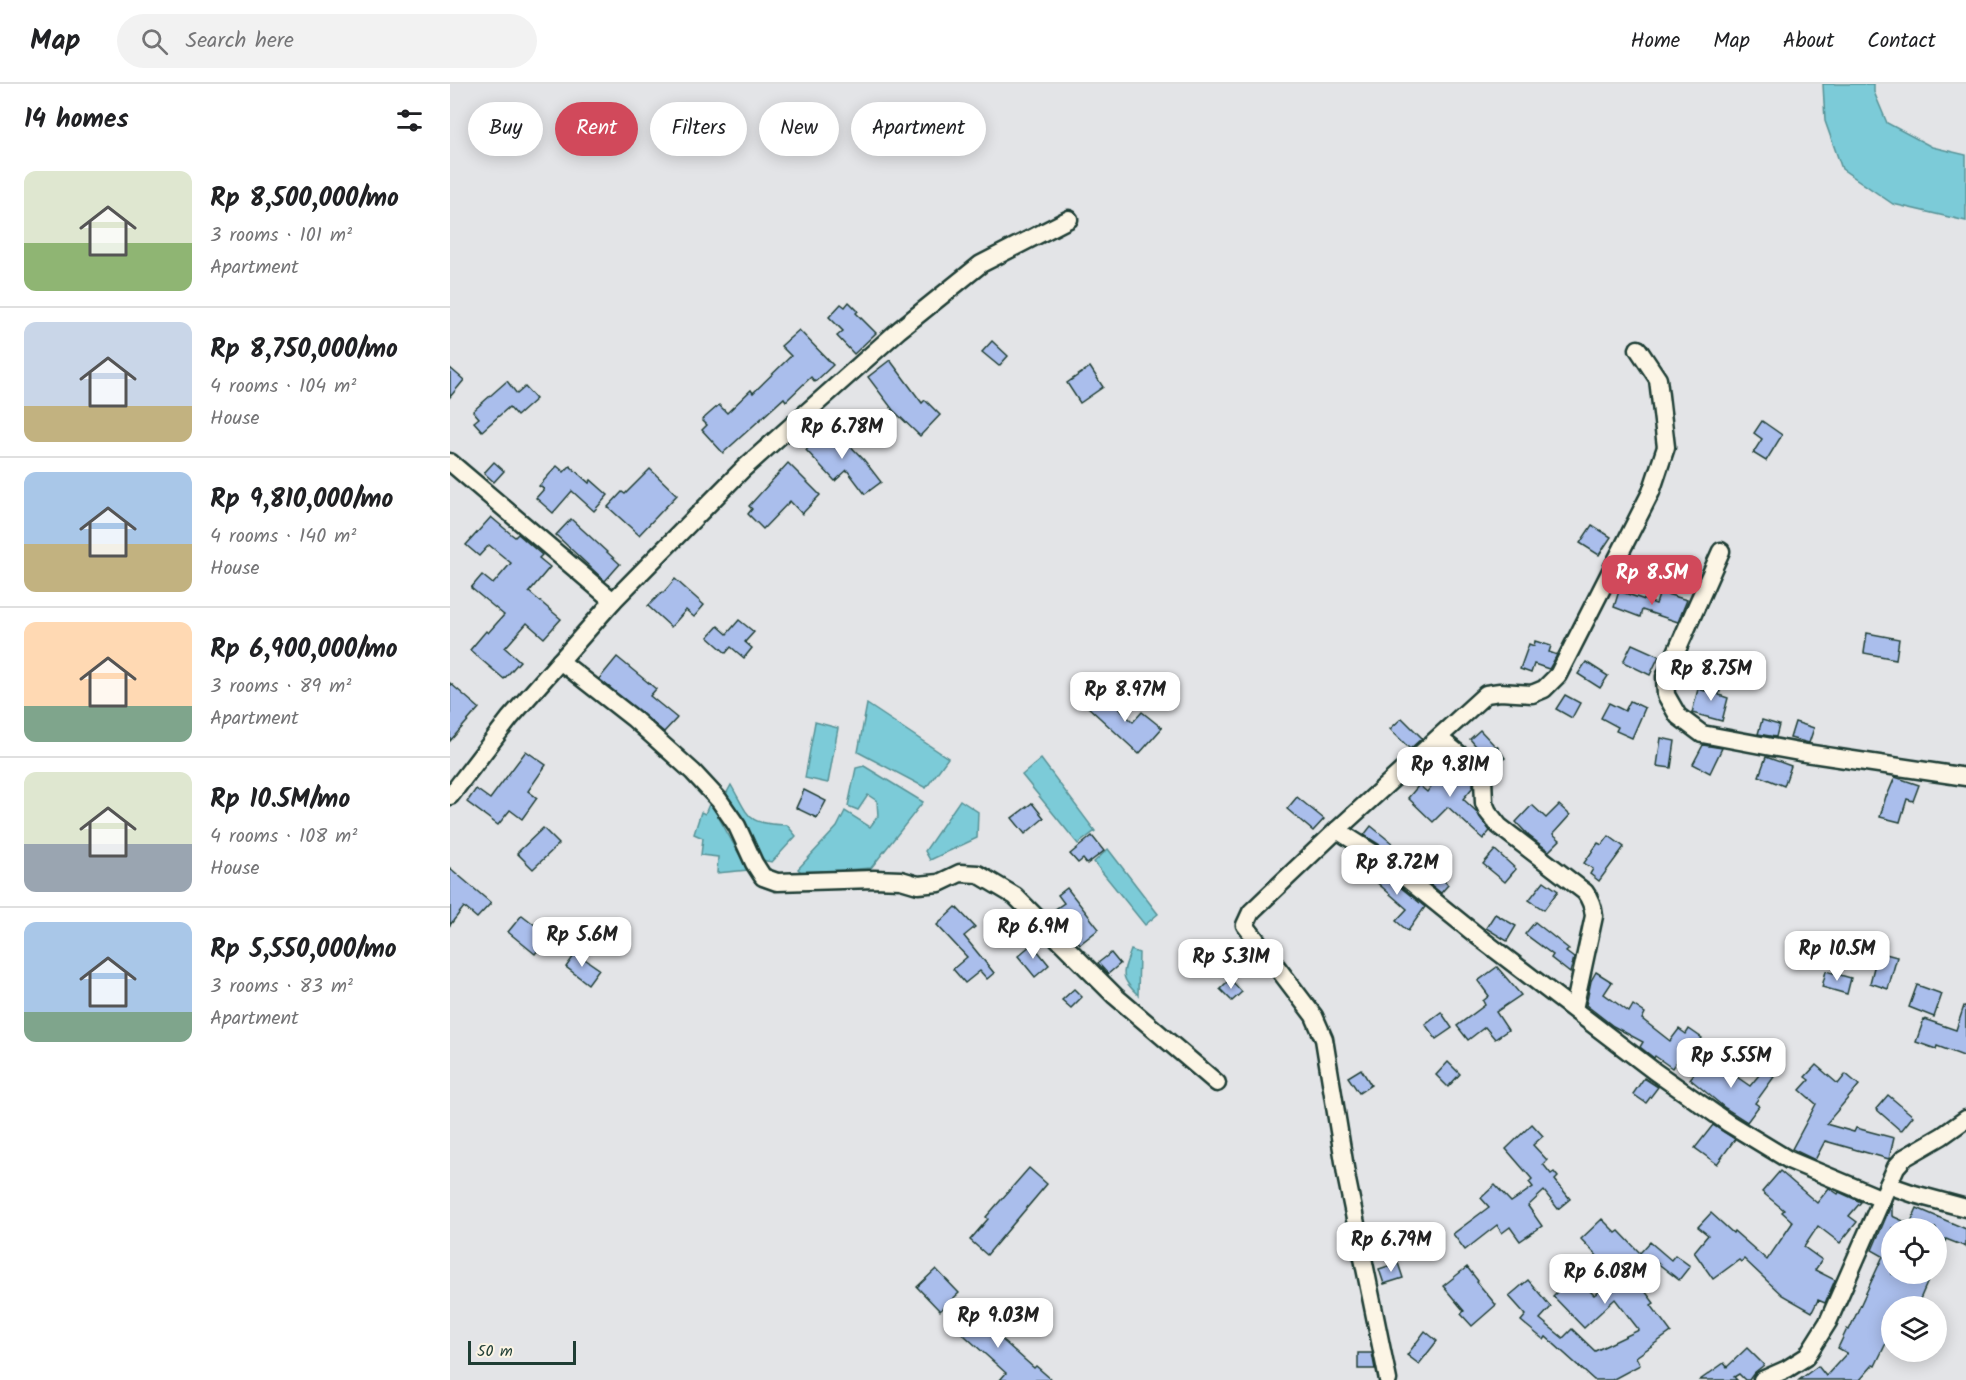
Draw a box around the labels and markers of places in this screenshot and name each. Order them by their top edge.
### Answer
pin: Rp 6.78M [780,409,904,460]
pin: Rp 8.5M [1597,555,1707,606]
pin: Rp 8.75M [1649,651,1773,702]
pin: Rp 8.97M [1063,672,1187,723]
pin: Rp 9.81M [1388,747,1512,798]
pin: Rp 8.72M [1335,845,1459,896]
pin: Rp 6.9M [978,909,1088,960]
pin: Rp 5.6M [527,917,637,968]
pin: Rp 10.5M [1775,931,1899,982]
pin: Rp 5.31M [1169,939,1293,990]
pin: Rp 5.55M [1669,1038,1793,1089]
pin: Rp 6.79M [1329,1222,1453,1273]
pin: Rp 6.08M [1543,1254,1667,1305]
pin: Rp 9.03M [936,1298,1060,1349]

